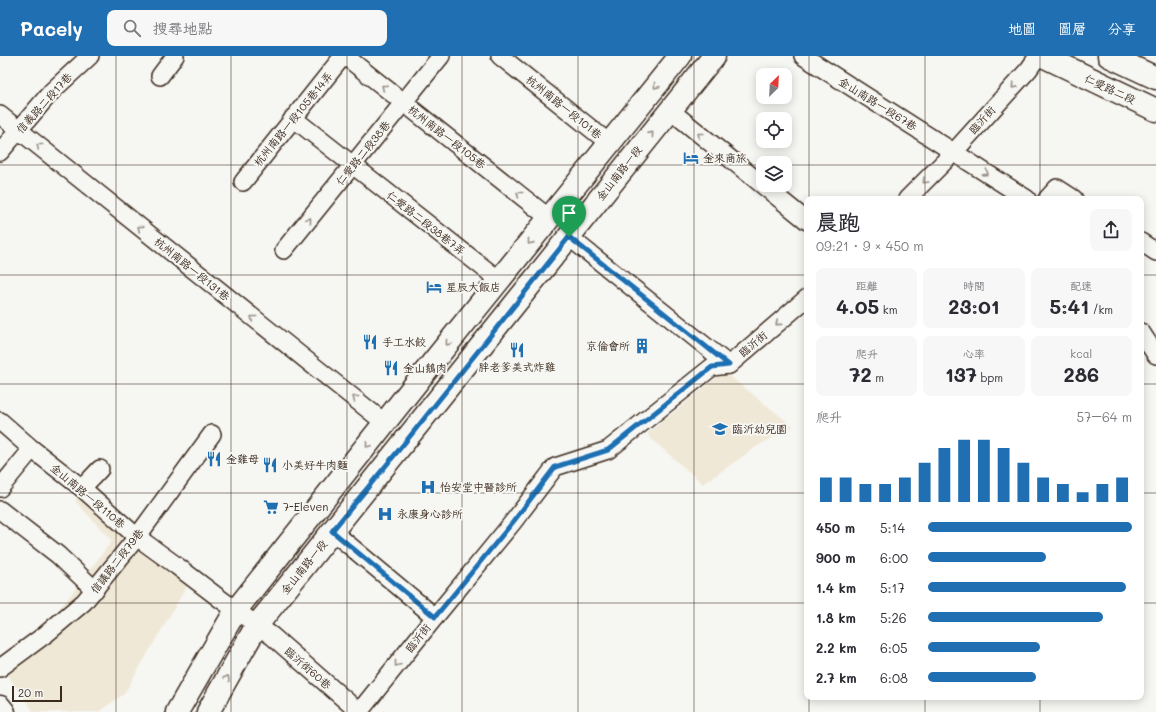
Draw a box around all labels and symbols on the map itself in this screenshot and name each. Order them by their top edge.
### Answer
street label: 杭州南路一段105巷14弄 [250,68,335,169]
north arrow [756,68,792,104]
street label: 信義路二段17巷 [12,69,75,136]
street label: 仁愛路二段 [1082,70,1138,107]
street label: 杭州南路一段101巷 [523,71,605,142]
street label: 金山南路一段67巷 [836,73,920,134]
one-way arrow [1011,81,1018,89]
one-way arrow [653,82,660,89]
one-way arrow [381,85,388,92]
street label: 杭州南路一段105巷 [405,101,489,172]
street label: 臨沂街 [965,102,999,137]
street label: 仁愛路二段38巷 [332,117,393,188]
one-way arrow [646,132,653,139]
one-way arrow [698,133,705,140]
street label: 金山南路一段 [592,142,645,203]
one-way arrow [36,144,43,151]
hotel icon: 金來商旅 [682,149,700,167]
place label: 金來商旅 [703,150,747,165]
one-way arrow [982,168,989,176]
one-way arrow [922,176,930,184]
street label: 仁愛路二段38巷7弄 [384,187,469,258]
one-way arrow [516,192,523,199]
pin [552,196,586,237]
one-way arrow [304,217,311,224]
one-way arrow [138,225,145,232]
street label: 杭州南路一段131巷 [151,233,233,304]
one-way arrow [528,237,535,244]
hotel icon: 星辰大飯店 [425,278,443,296]
place label: 星辰大飯店 [446,279,501,294]
one-way arrow [250,315,257,322]
one-way arrow [775,319,782,326]
street label: 臨沂街 [735,327,771,360]
restaurant icon: 手工水餃 [361,333,379,351]
place label: 手工水餃 [382,334,426,349]
building icon: 京倫會所 [633,337,651,355]
one-way arrow [446,338,453,346]
place label: 京倫會所 [586,338,630,353]
restaurant icon: 胖老爹美式炸雞 [508,341,526,359]
restaurant icon: 金山鵝肉 [382,359,400,377]
place label: 胖老爹美式炸雞 [479,359,556,374]
place label: 金山鵝肉 [403,360,447,375]
one-way arrow [352,396,359,403]
school or university icon: 臨沂幼兒園 [711,420,729,438]
place label: 臨沂幼兒園 [732,421,787,436]
one-way arrow [365,440,372,447]
restaurant icon: 金雞母 [205,450,223,468]
place label: 金雞母 [226,451,259,466]
restaurant icon: 小美好牛肉麵 [261,456,279,474]
place label: 小美好牛肉麵 [282,457,348,472]
street label: 金山南路一段110巷 [48,460,129,531]
hospital icon: 怡安堂中醫診所 [419,478,437,496]
place label: 怡安堂中醫診所 [440,479,517,494]
supermarket icon: 7-Eleven [262,498,280,516]
place label: 7-Eleven [283,499,328,514]
hospital icon: 永康身心診所 [376,505,394,523]
place label: 永康身心診所 [397,506,463,521]
street label: 信議路二段79巷 [86,525,147,596]
street label: 金山南路一段 [277,536,330,597]
street label: 臨沂街 [402,619,434,655]
street label: 臨沂街60巷 [282,643,335,692]
one-way arrow [395,660,402,667]
one-way arrow [222,675,229,682]
scale bar [12,684,62,703]

